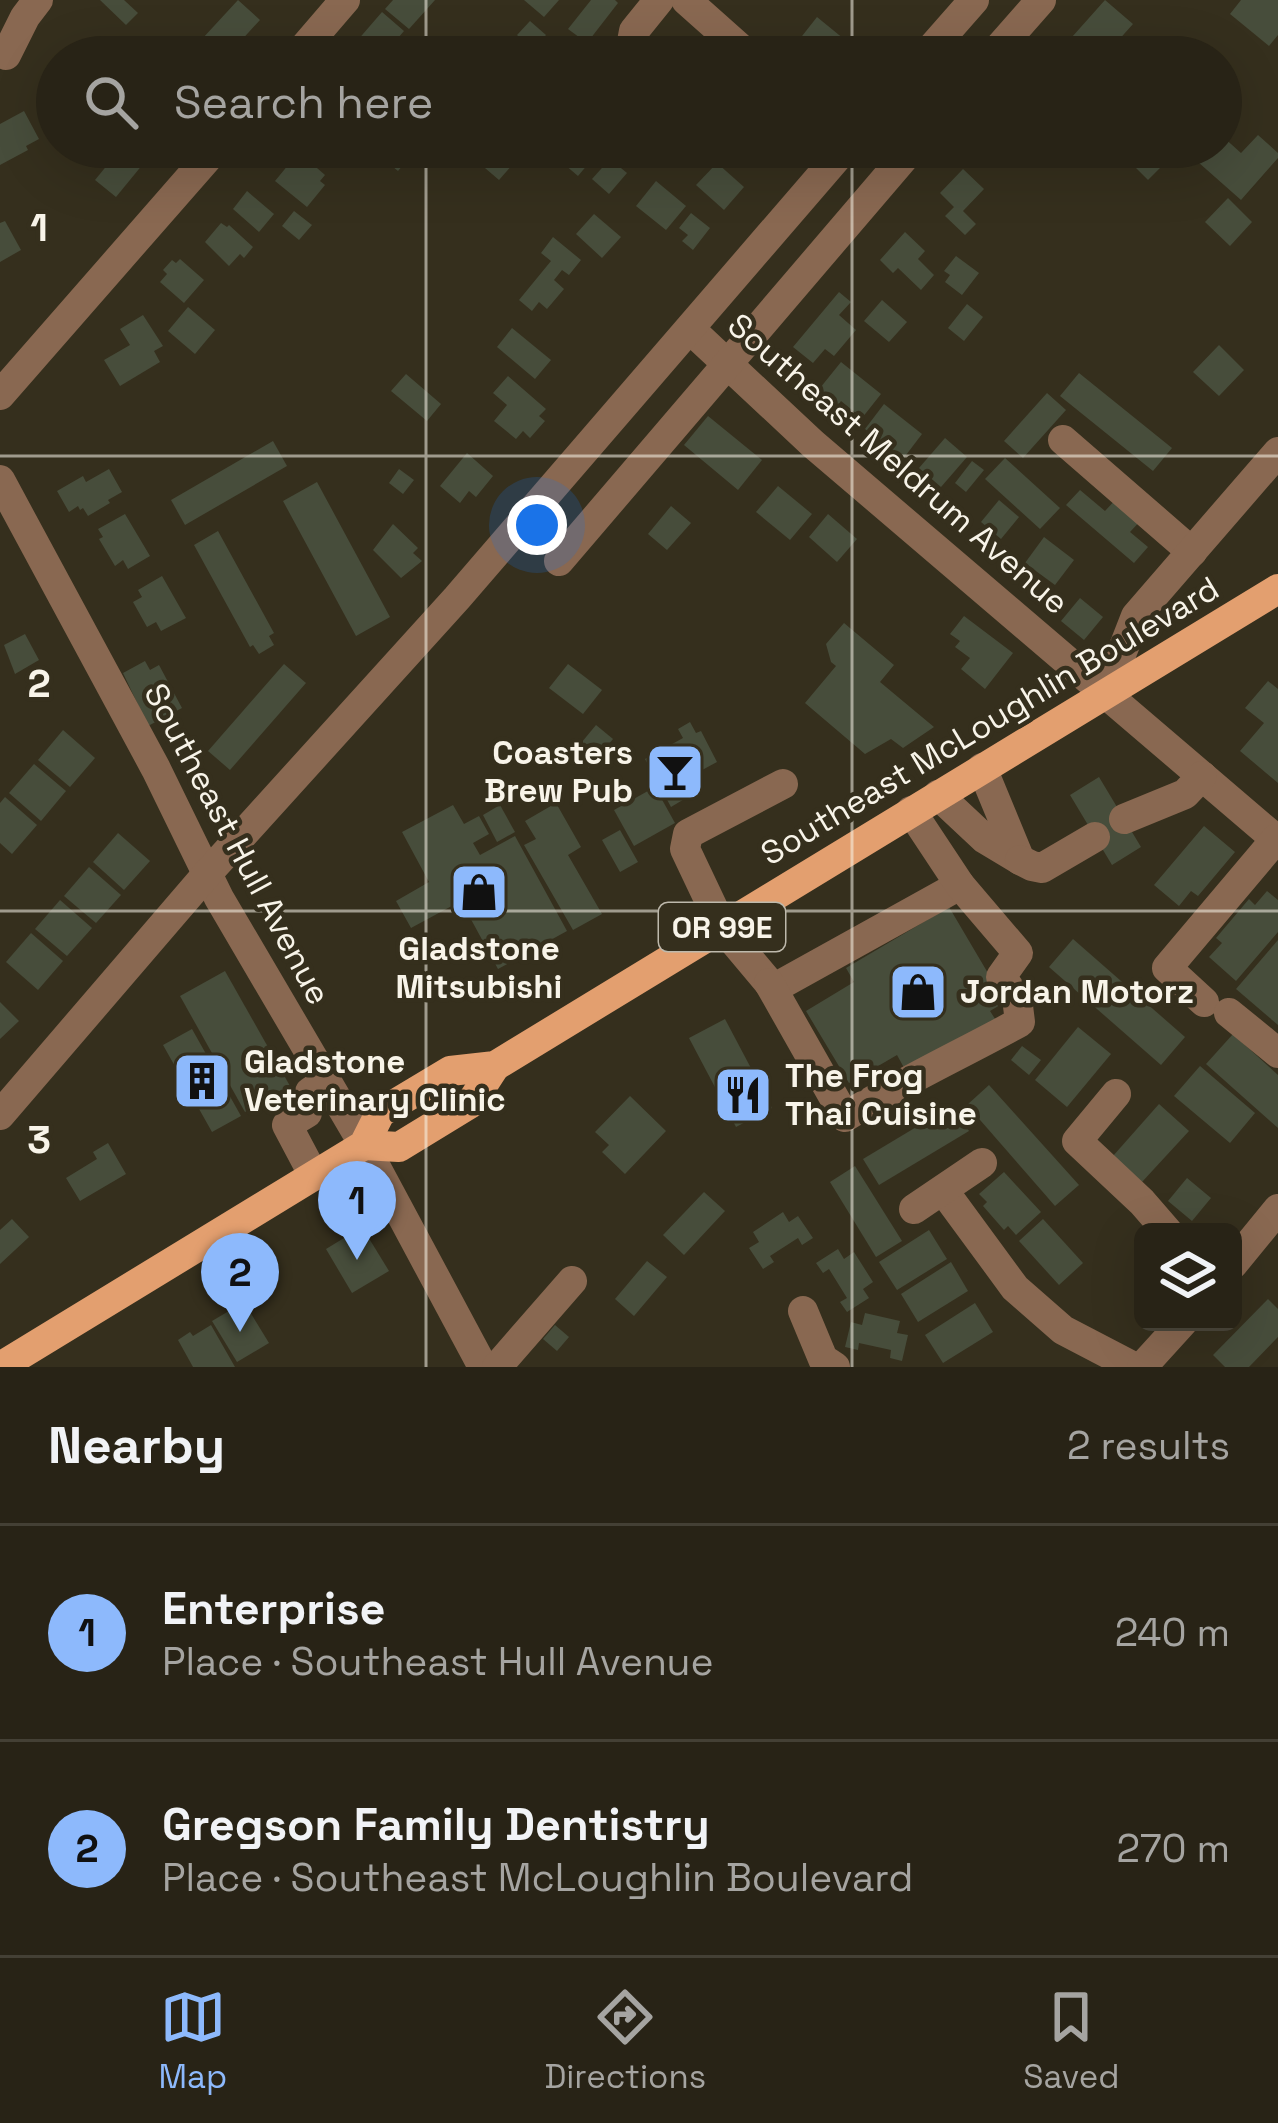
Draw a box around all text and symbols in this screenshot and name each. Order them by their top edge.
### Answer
search box [36,36,1242,168]
icon: search [78,69,144,135]
text: Search here [174,74,433,131]
text: 1 [30,203,48,252]
street label: Southeast Meldrum Avenue [719,304,1077,624]
your location [507,495,567,555]
street label: Southeast McLoughlin Boulevard [753,567,1227,875]
text: 2 [27,659,51,708]
street label: Southeast Hull Avenue [134,676,340,1012]
place label: Coasters Brew Pub [484,732,633,812]
bar icon: Coasters Brew Pub [644,741,706,803]
shop icon: Gladstone Mitsubishi [448,861,510,923]
road number: OR 99E [659,903,785,951]
place label: Gladstone Mitsubishi [396,928,562,1008]
shop icon: Jordan Motorz [887,961,949,1023]
place label: Jordan Motorz [960,971,1194,1013]
place label: Gladstone Veterinary Clinic [244,1041,506,1121]
building icon: Gladstone Veterinary Clinic [171,1050,233,1112]
place label: The Frog Thai Cuisine [785,1055,977,1135]
restaurant icon: The Frog Thai Cuisine [712,1064,774,1126]
text: 3 [27,1115,51,1164]
pin: 1 [318,1161,396,1260]
map controls [1134,1223,1242,1331]
button: layers [1134,1223,1242,1331]
pin: 2 [201,1233,279,1332]
text: Nearby [48,1413,225,1478]
text: 2 results [1067,1421,1230,1470]
text: Enterprise [162,1580,386,1637]
text: 1 [78,1608,96,1657]
text: 240 m [1115,1608,1230,1657]
text: Place · Southeast Hull Avenue [162,1637,714,1686]
text: Gregson Family Dentistry [162,1796,710,1853]
text: 2 [75,1824,99,1873]
text: 270 m [1117,1824,1230,1873]
text: Place · Southeast McLoughlin Boulevard [162,1853,914,1902]
tab: Map [159,1984,227,2098]
tab: Directions [544,1984,706,2098]
tab: Saved [1023,1984,1119,2098]

